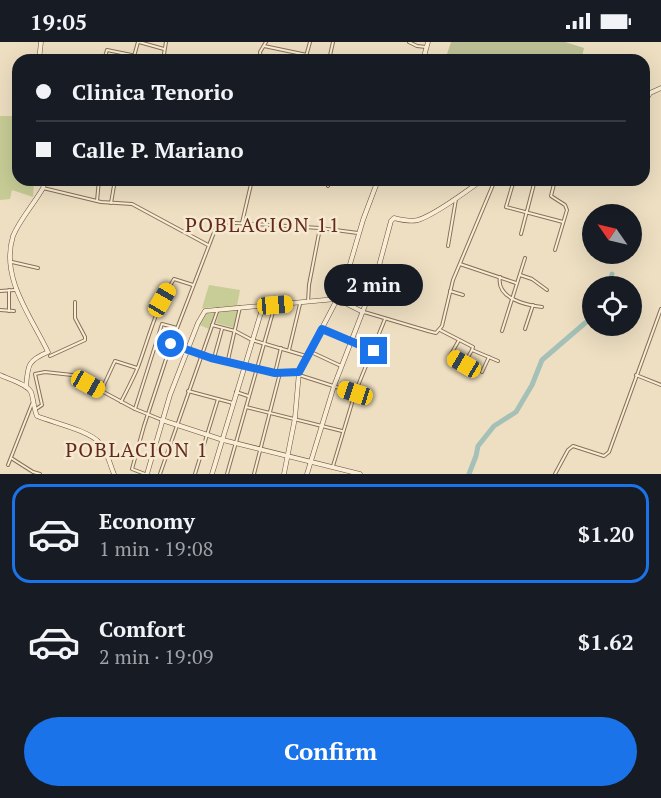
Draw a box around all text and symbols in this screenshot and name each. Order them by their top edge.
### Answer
text: 19:05 [30,7,87,36]
text: Clinica Tenorio [72,77,234,106]
text: Calle P. Mariano [72,135,243,164]
north arrow [582,204,642,264]
map controls [582,204,642,336]
district label: POBLACION 11 [185,211,341,238]
callout: 2 min [324,264,424,306]
text: 2 min [346,271,401,298]
button: locate [582,276,642,336]
car [145,280,179,320]
car [256,294,294,316]
route start [157,330,184,357]
route end [360,337,387,364]
car [444,347,484,381]
car [68,367,108,401]
car [335,379,375,407]
district label: POBLACION 1 [65,436,209,463]
text: Economy [99,506,195,535]
icon: car [27,507,81,561]
text: $1.20 [578,519,634,548]
text: 1 min · 19:08 [99,535,213,562]
text: Comfort [99,614,185,643]
icon: car [27,615,81,669]
text: $1.62 [578,627,634,656]
text: 2 min · 19:09 [99,643,213,670]
button: Confirm [24,717,637,786]

